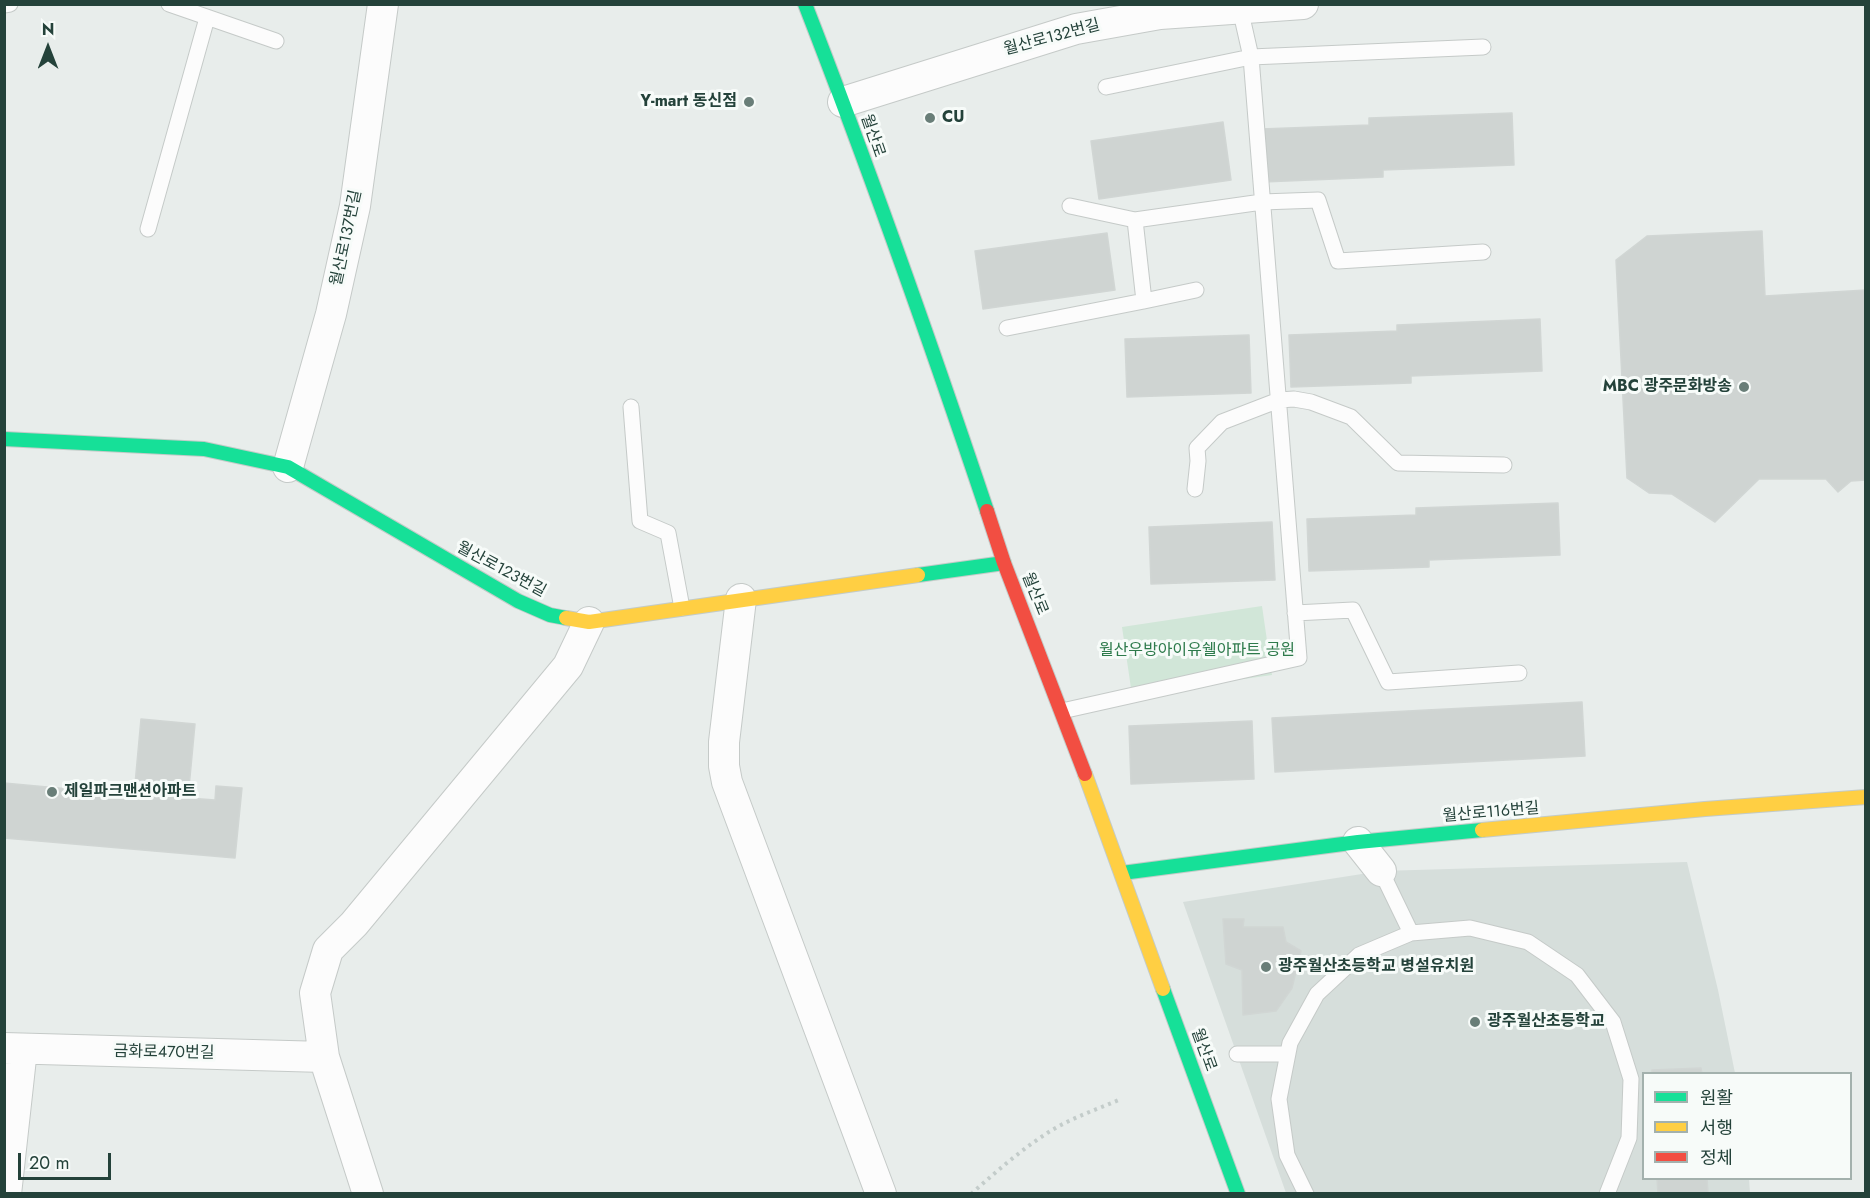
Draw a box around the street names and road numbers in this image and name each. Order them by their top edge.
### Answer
street label: 월산로132번길 [1002,16,1102,60]
street label: 월산로 [856,112,888,160]
street label: 월산로137번길 [327,188,367,288]
street label: 월산로123번길 [453,538,549,602]
street label: 월산로 [1017,570,1051,618]
street label: 월산로116번길 [1442,799,1540,827]
street label: 월산로 [1186,1026,1220,1074]
street label: 금화로470번길 [113,1043,215,1063]

